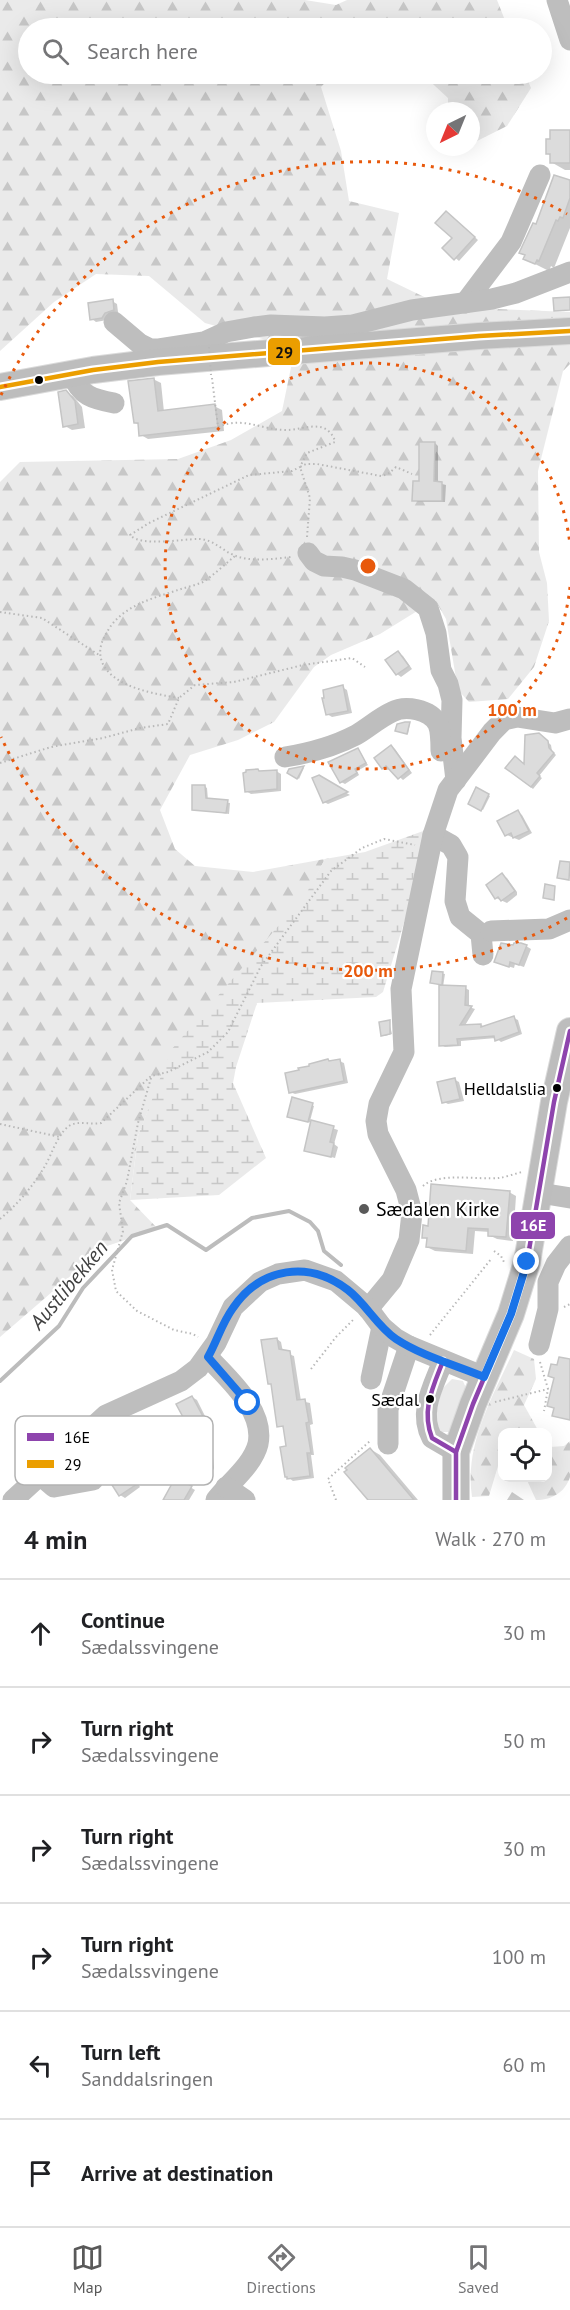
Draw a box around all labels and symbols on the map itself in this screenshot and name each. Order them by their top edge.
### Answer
north arrow [426,102,480,156]
line badge: 29 [267,337,301,366]
text: 29 [275,342,293,362]
unlabelled marker [33,374,45,386]
centre of rings [358,556,378,576]
text: 100 m [487,698,537,721]
text: 200 m [343,959,393,982]
place label: Helldalslia [464,1077,546,1100]
marker: Helldalslia [551,1082,563,1094]
place label: Sædalen Kirke [376,1196,499,1222]
marker: Sædalen Kirke [357,1202,371,1216]
line badge: 16E [510,1211,556,1240]
text: 16E [520,1215,546,1235]
water label: Austlibekken [23,1235,114,1336]
route end [513,1248,539,1274]
place label: Sædal [371,1388,420,1411]
route start [234,1389,260,1415]
marker: Sædal [424,1393,436,1405]
legend [15,1416,213,1485]
text: 16E [64,1427,90,1447]
text: 29 [64,1454,81,1474]

